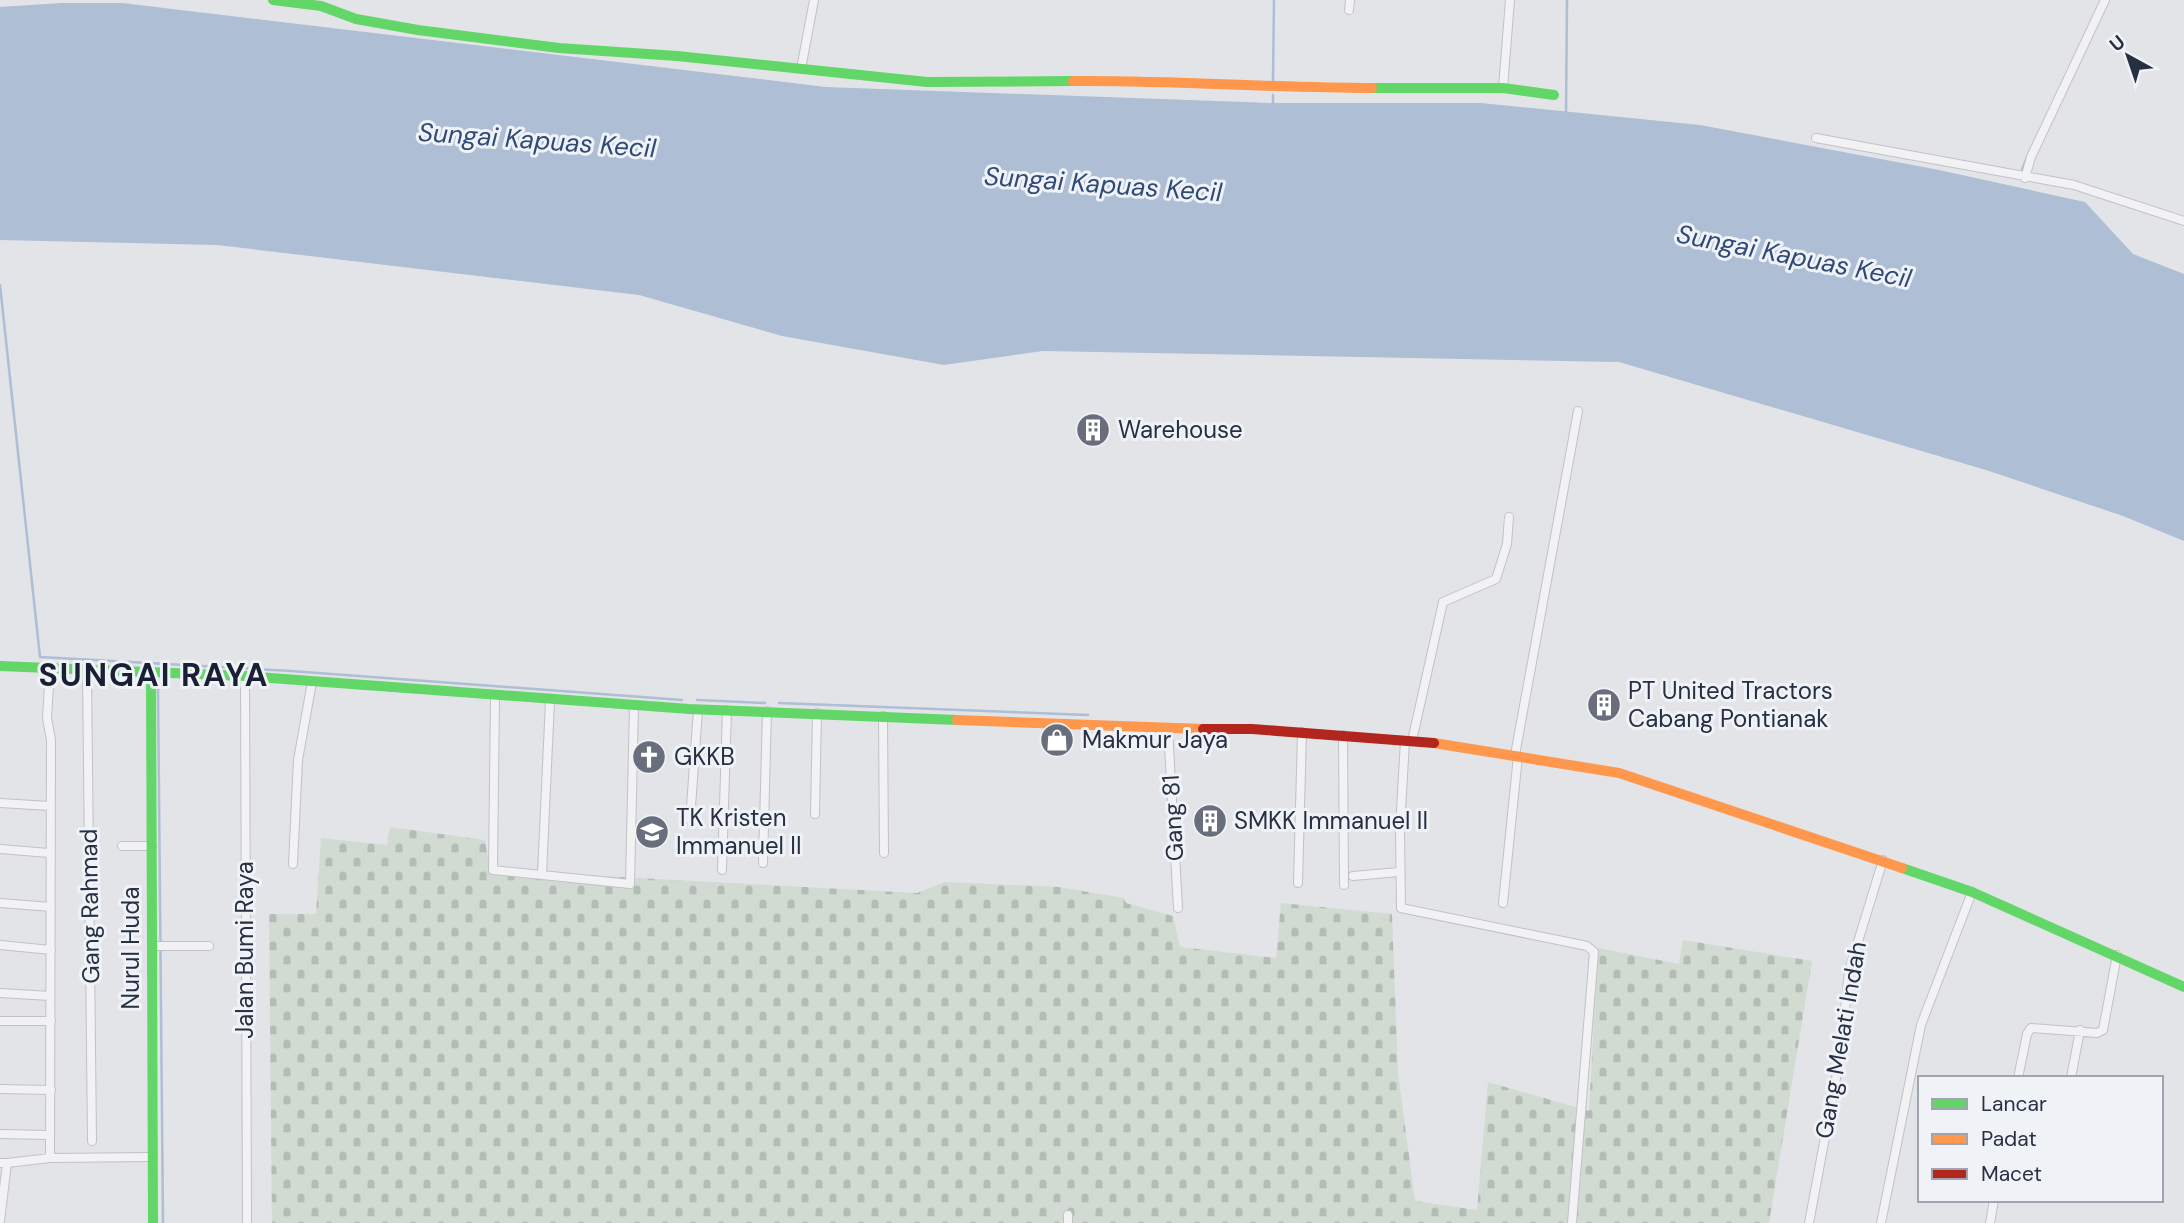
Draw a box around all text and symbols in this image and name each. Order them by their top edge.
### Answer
north arrow [2093,21,2163,91]
text: U [2104,30,2130,57]
water label: Sungai Kapuas Kecil [417,115,658,165]
water label: Sungai Kapuas Kecil [983,159,1224,209]
water label: Sungai Kapuas Kecil [1674,217,1915,296]
building icon: Warehouse [1074,411,1112,449]
place label: Warehouse [1118,414,1243,445]
district label: SUNGAI RAYA [39,654,269,696]
place label: PT United Tractors Cabang Pontianak [1628,675,1833,734]
building icon: PT United Tractors Cabang Pontianak [1585,686,1623,724]
shop icon: Makmur Jaya [1038,721,1076,759]
place label: Makmur Jaya [1082,724,1228,755]
church icon: GKKB [630,738,668,776]
place label: GKKB [674,741,735,772]
street label: Gang 81 [1155,774,1190,862]
place label: TK Kristen Immanuel II [676,802,802,861]
building icon: SMKK Immanuel II [1191,802,1229,840]
place label: SMKK Immanuel II [1234,805,1428,836]
school or university icon: TK Kristen Immanuel II [633,813,671,851]
street label: Gang Rahmad [73,828,106,984]
street label: Jalan Bumi Raya [229,861,260,1039]
street label: Nurul Huda [115,887,146,1009]
street label: Gang Melati Indah [1808,939,1873,1141]
legend [1918,1076,2163,1202]
text: Lancar [1981,1090,2047,1118]
text: Padat [1981,1125,2037,1153]
text: Macet [1981,1160,2042,1188]

